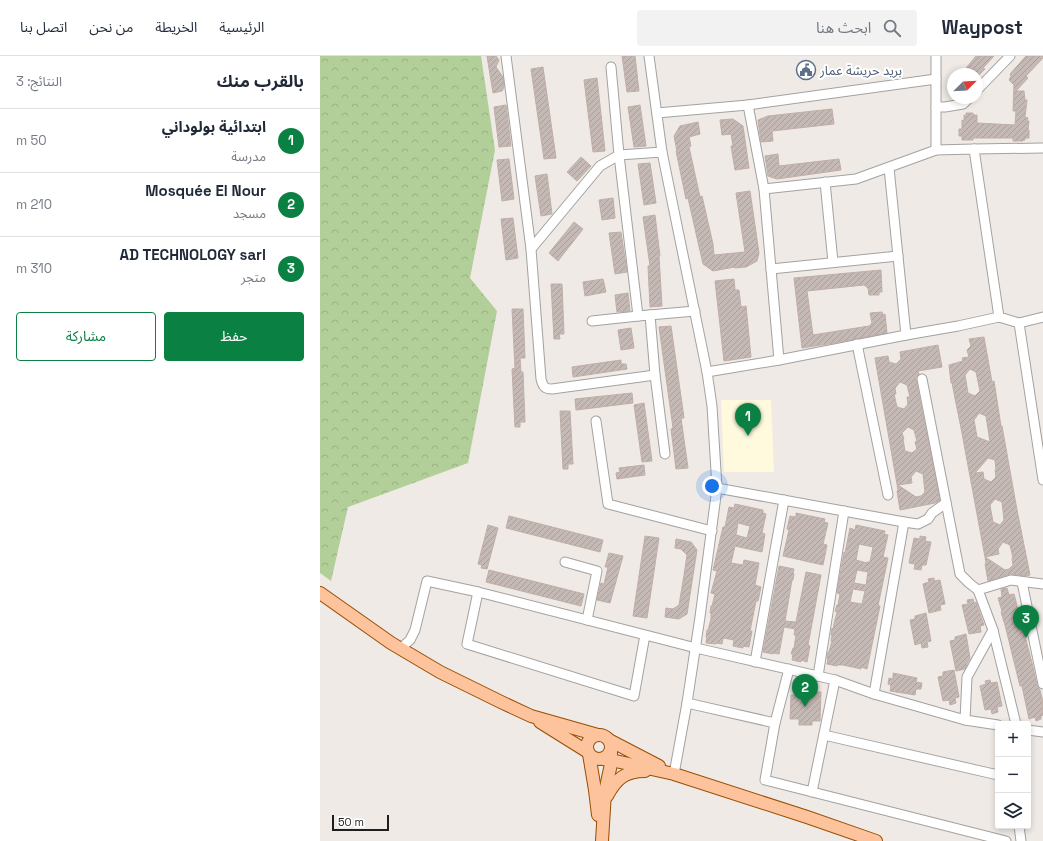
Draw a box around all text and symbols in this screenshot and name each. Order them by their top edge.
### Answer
search box [637,10,917,46]
text: Waypost [941,15,1023,40]
icon: search [881,17,903,39]
text: اتصل بنا [20,18,67,36]
text: من نحن [89,18,133,36]
text: الخريطة [155,18,197,36]
text: الرئيسية [219,18,264,36]
text: ابحث هنا [816,18,871,37]
public building icon: بريد حريشة عمار [795,59,817,81]
place label: بريد حريشة عمار [819,62,902,79]
north arrow [947,68,983,104]
text: بالقرب منك [217,70,304,92]
text: النتائج: 3 [16,73,62,90]
text: ابتدائية بولوداني [162,117,266,136]
text: 50 m [16,132,47,149]
text: 1 [288,132,294,149]
text: مدرسة [231,148,266,165]
text: Mosquée El Nour [145,181,266,200]
text: 210 m [16,196,52,213]
text: 2 [287,196,295,213]
text: مسجد [233,205,266,222]
text: AD TECHNOLOGY sarl [120,245,266,264]
text: 310 m [16,260,52,277]
text: 3 [287,260,295,277]
text: متجر [241,269,266,286]
button: مشاركة [16,312,156,361]
button: حفظ [164,312,304,361]
pin: 1 [735,403,761,436]
your location [702,476,722,496]
pin: 3 [1013,605,1039,638]
pin: 2 [792,674,818,707]
map controls [995,721,1031,829]
button: + [995,721,1031,757]
button: − [995,757,1031,793]
button: layers [995,793,1031,829]
scale bar [332,813,389,832]
text: 50 m [338,815,364,829]

